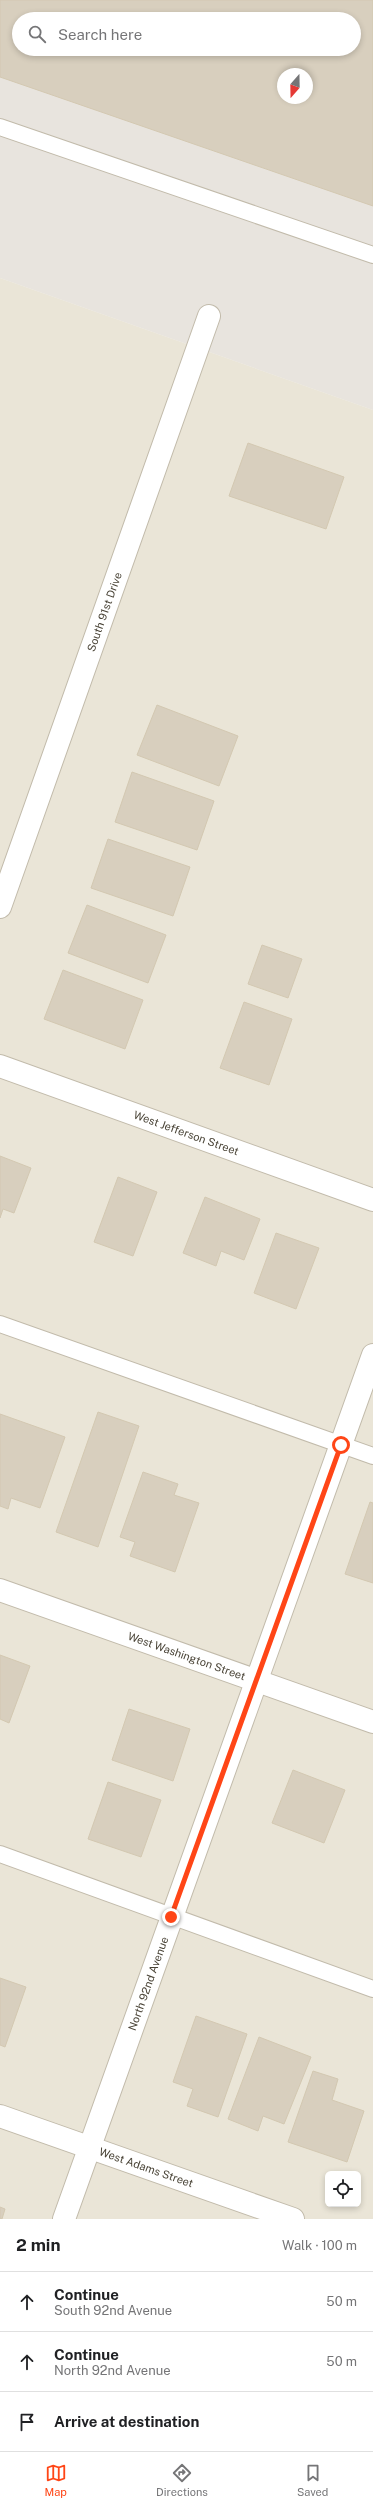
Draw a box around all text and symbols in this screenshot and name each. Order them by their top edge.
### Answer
search box [12,12,361,56]
icon: search [26,23,48,45]
text: Search here [58,26,142,43]
north arrow [277,68,313,104]
street label: South 91st Drive [85,571,124,653]
street label: West Jefferson Street [132,1109,241,1157]
route start [332,1436,350,1454]
street label: West Washington Street [126,1630,247,1682]
route end [162,1908,180,1926]
street label: North 92nd Avenue [126,1935,170,2032]
street label: West Adams Street [98,2145,195,2189]
map controls [325,2171,361,2207]
button: locate [325,2171,361,2207]
text: 2 min [16,2235,61,2255]
text: Walk · 100 m [282,2238,357,2253]
text: Continue [54,2286,119,2303]
icon: ahead [16,2291,38,2313]
text: 50 m [326,2294,357,2309]
text: South 92nd Avenue [54,2303,172,2318]
text: Continue [54,2346,119,2363]
icon: ahead [16,2351,38,2373]
text: 50 m [326,2354,357,2369]
text: North 92nd Avenue [54,2363,171,2378]
icon: arrive [16,2411,38,2433]
text: Arrive at destination [54,2413,199,2430]
tab: Map [45,2462,67,2498]
tab: Directions [156,2462,208,2498]
tab: Saved [297,2462,328,2498]

